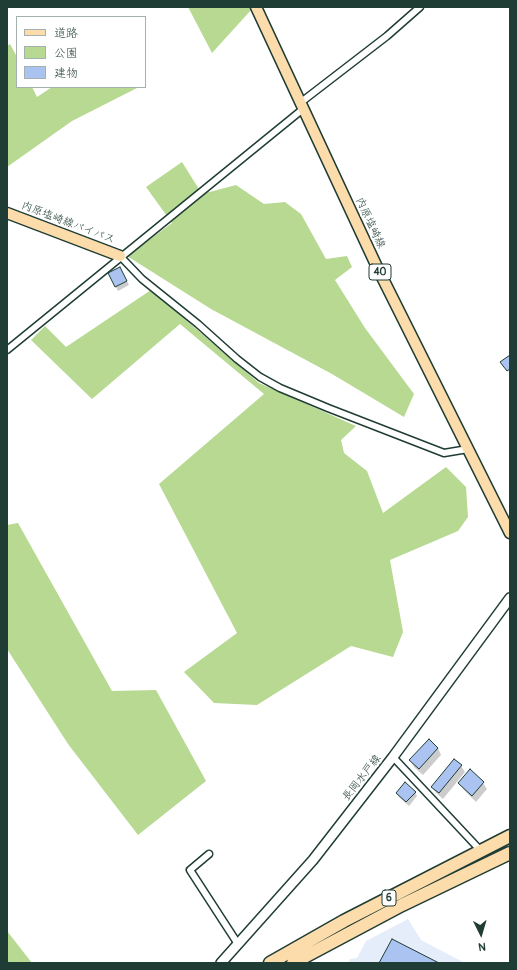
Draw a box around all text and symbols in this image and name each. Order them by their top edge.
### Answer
legend [16,16,146,88]
text: 道路 [54,26,78,41]
text: 公園 [54,46,78,61]
text: 建物 [54,66,78,81]
street label: 内原塩崎線 [352,195,388,251]
street label: 内原塩崎線バイパス [19,199,117,247]
road number: 40 [369,264,391,280]
street label: 長岡水戸線 [340,752,384,804]
road number: 6 [382,890,396,906]
north arrow [461,914,501,954]
text: N [478,940,486,953]

